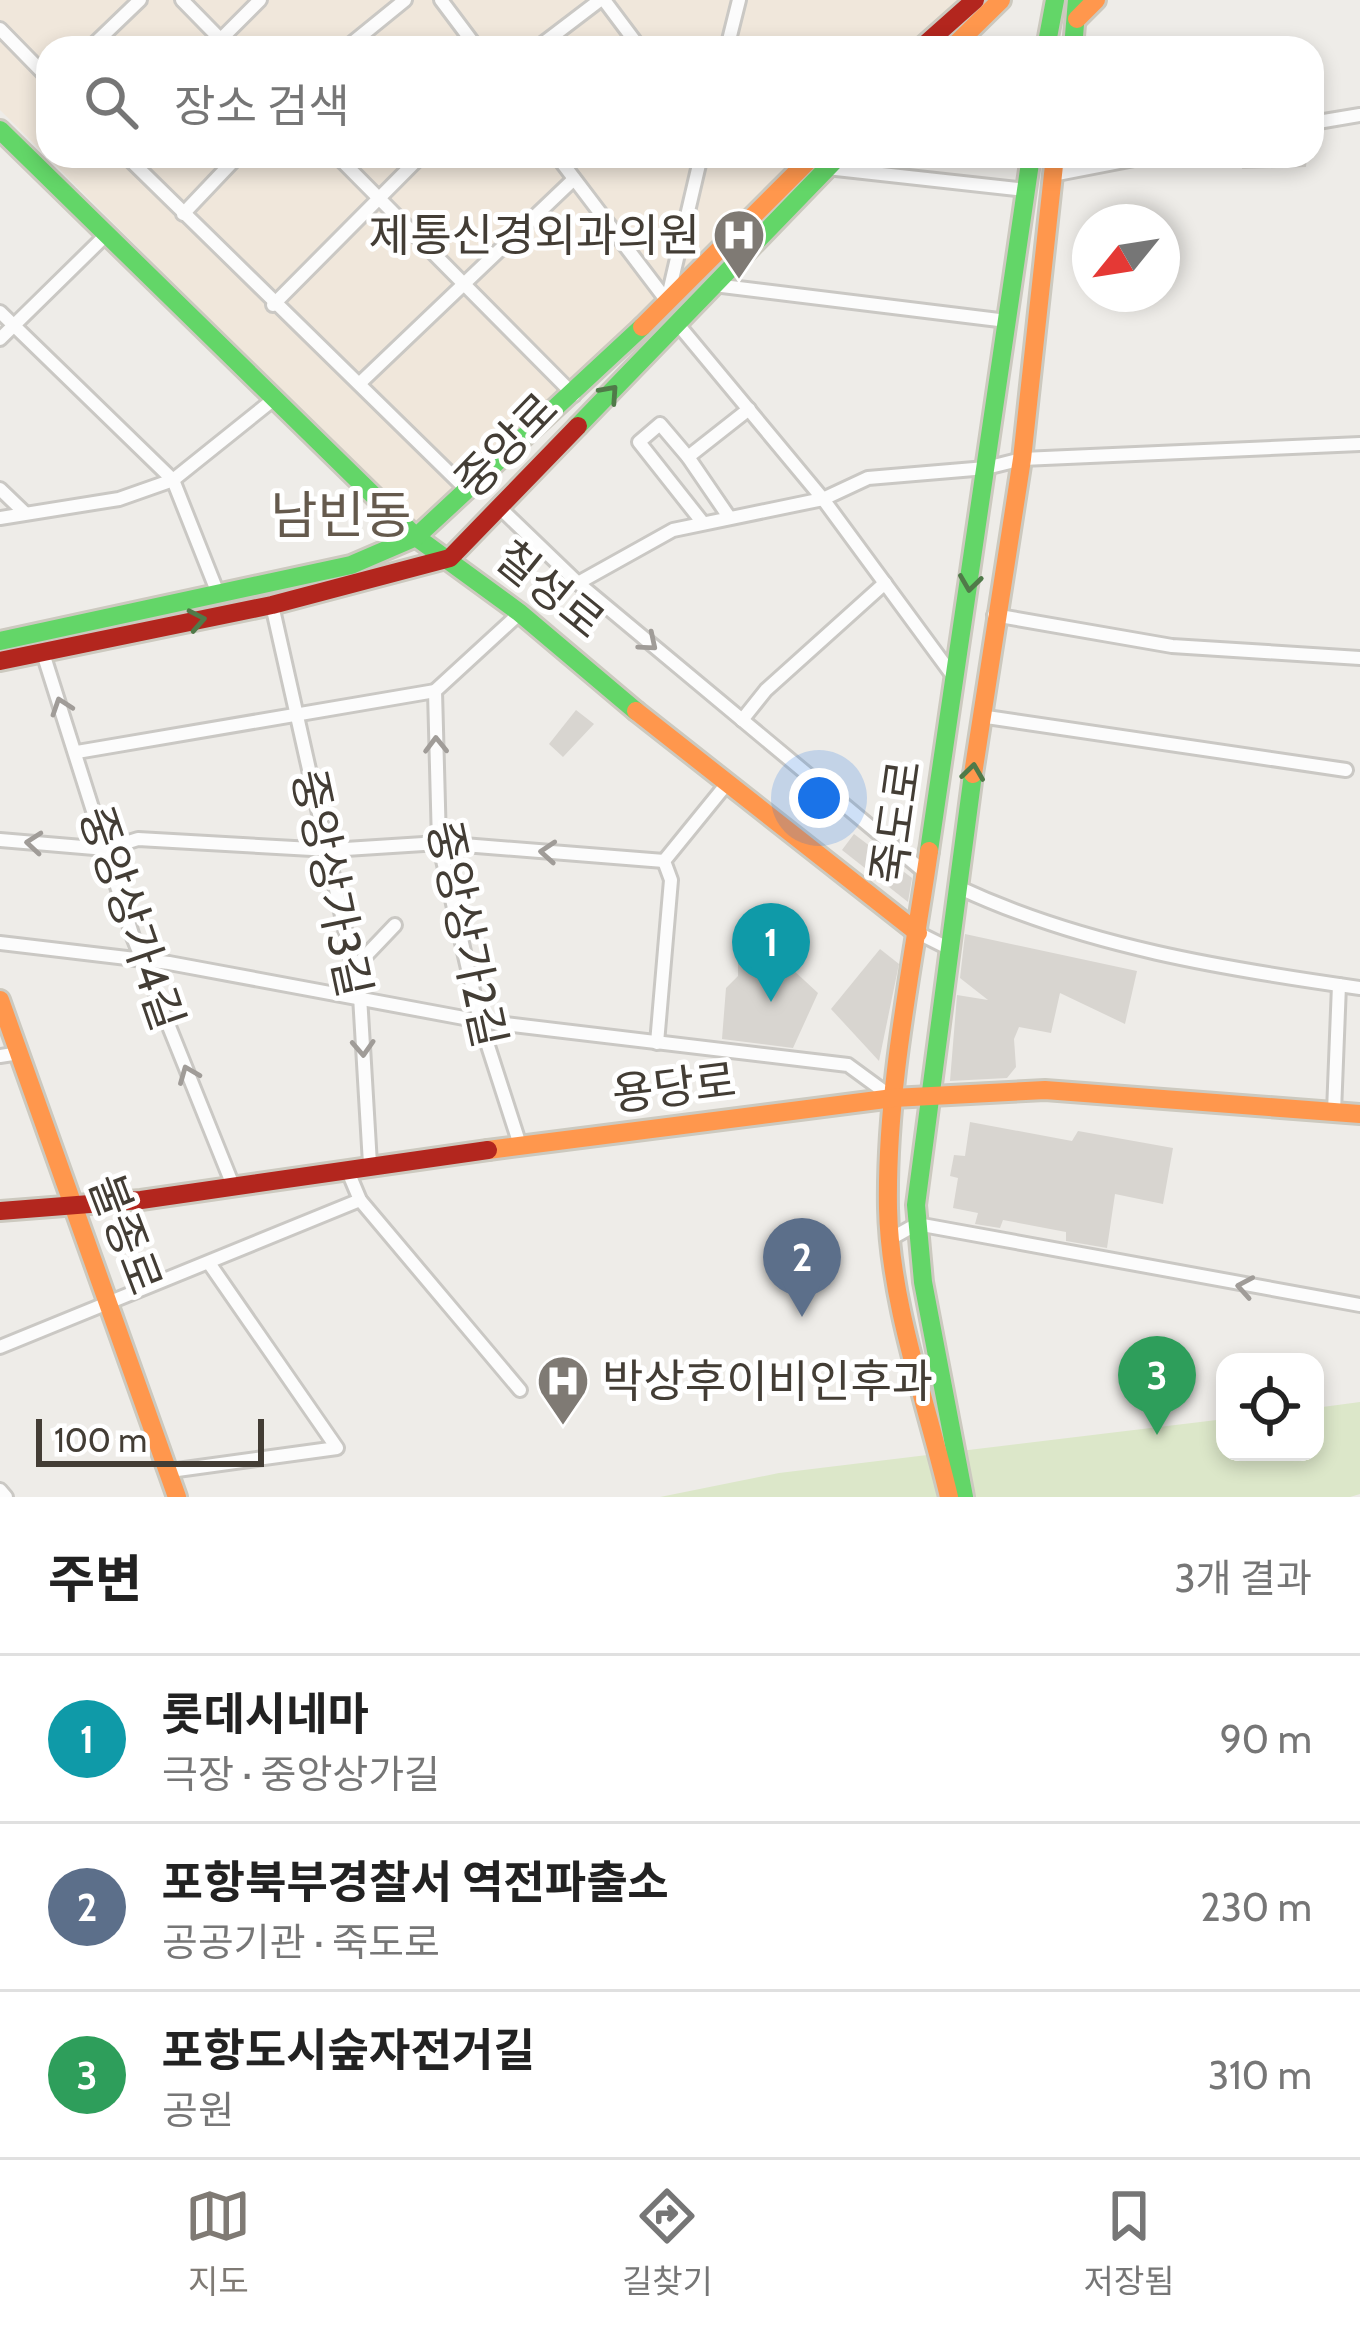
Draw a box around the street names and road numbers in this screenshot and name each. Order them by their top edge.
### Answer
street label: 중앙로 [443,382,569,508]
street label: 칠성로 [485,529,615,649]
street label: 죽도로 [861,757,931,887]
street label: 중앙상가3길 [282,764,382,1002]
street label: 중앙상가4길 [69,799,195,1037]
street label: 중앙상가2길 [417,816,517,1052]
street label: 용당로 [609,1053,739,1121]
street label: 불종로 [79,1166,173,1302]

